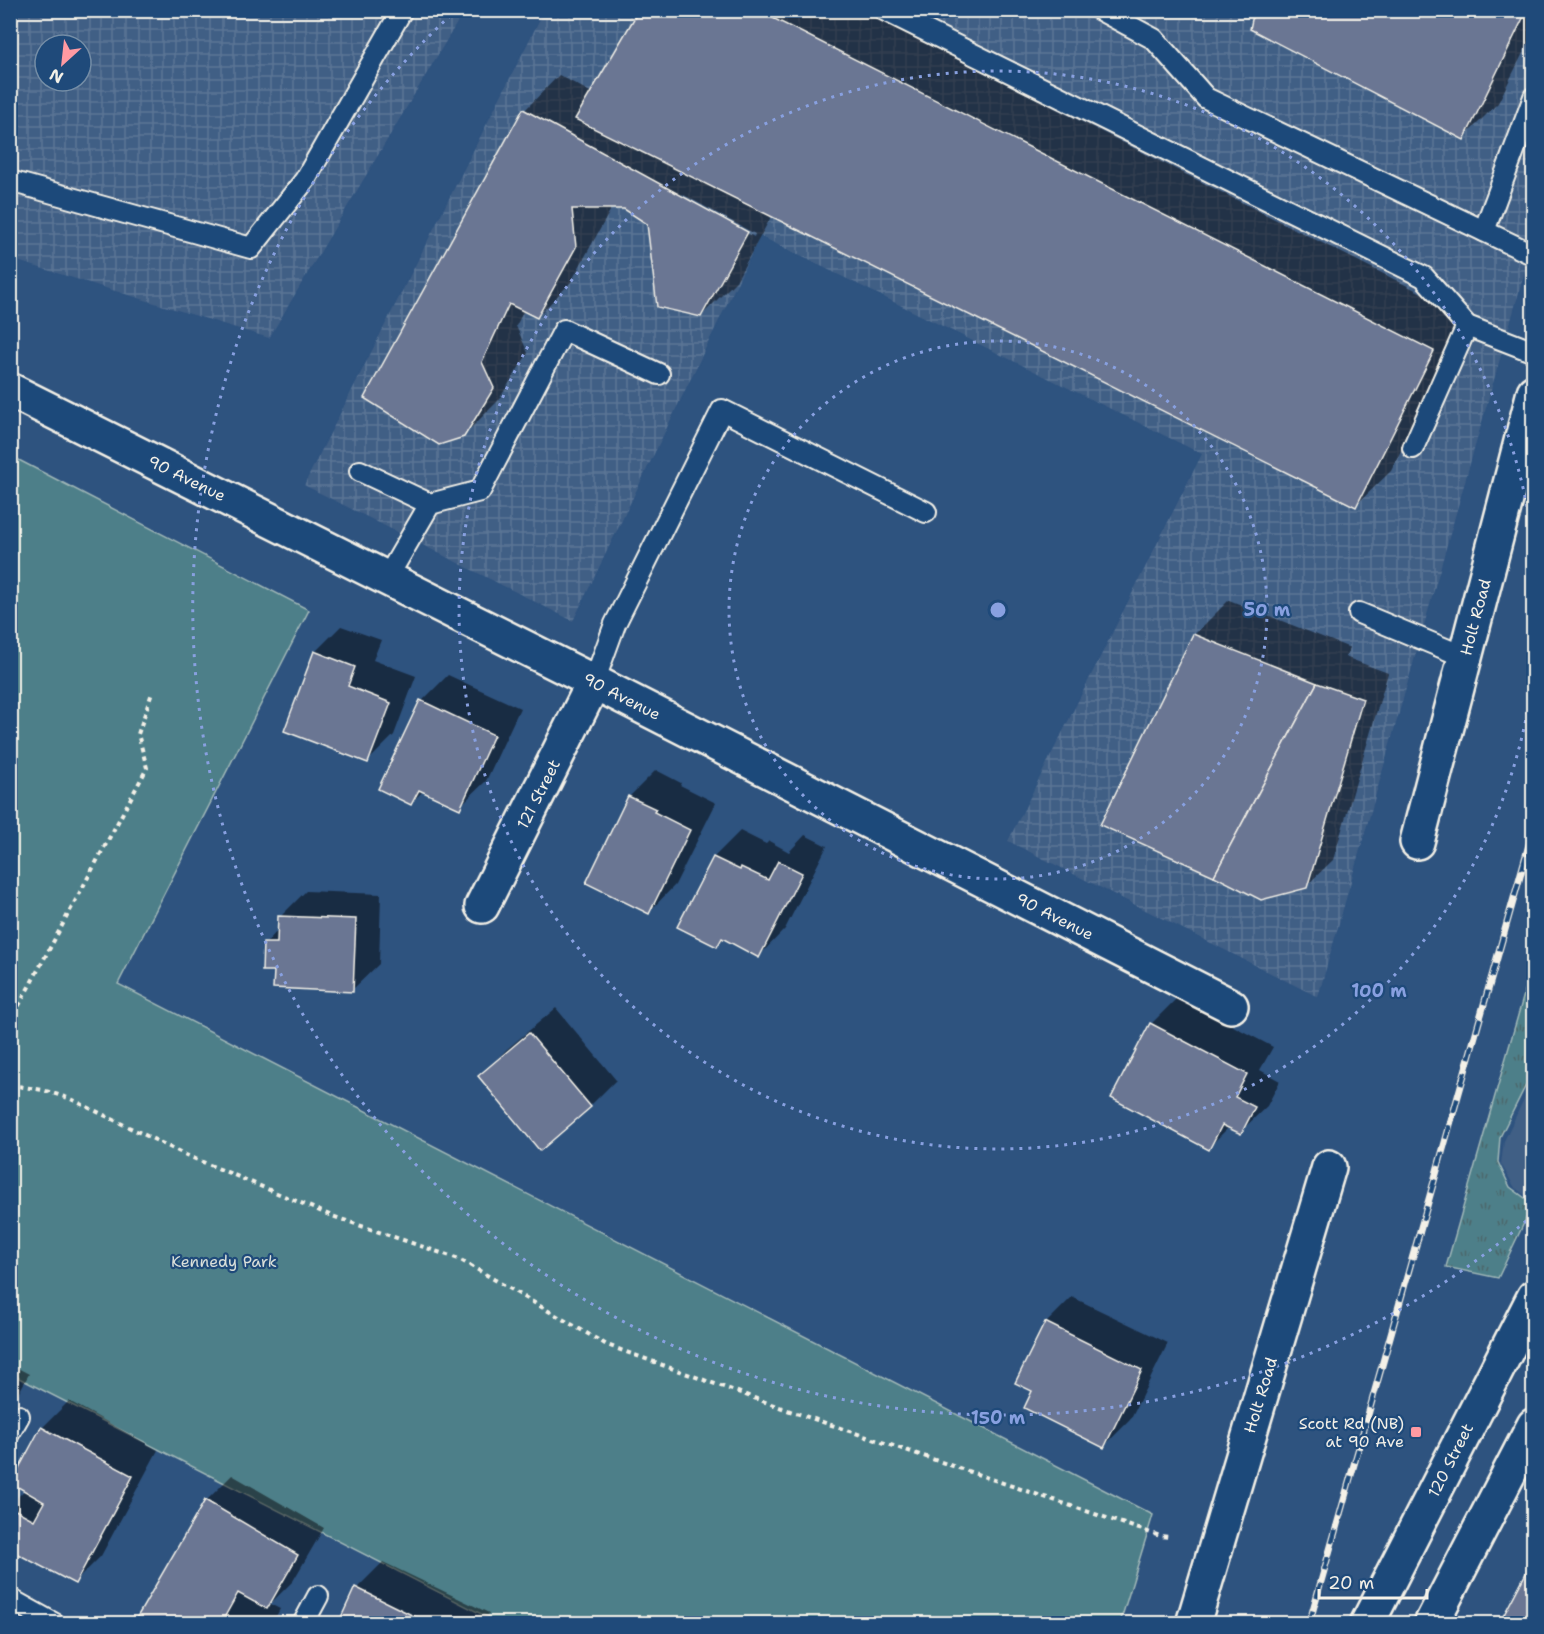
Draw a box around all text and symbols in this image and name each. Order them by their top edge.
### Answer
north arrow [33,33,93,93]
text: N [46,64,67,88]
street label: 90 Avenue [144,451,229,506]
street label: Holt Road [1455,577,1496,658]
text: 50 m [1244,598,1291,622]
centre of rings [988,600,1008,620]
street label: 90 Avenue [580,668,664,725]
street label: 121 Street [512,756,565,833]
street label: 90 Avenue [1013,888,1097,945]
text: 100 m [1351,979,1407,1003]
park label: Kennedy Park [171,1251,277,1272]
street label: Holt Road [1239,1355,1282,1436]
text: 150 m [971,1406,1026,1430]
place label: Scott Rd (NB) at 90 Ave [1299,1413,1404,1452]
street label: 120 Street [1423,1420,1478,1501]
marker: Scott Rd (NB) at 90 Ave [1409,1425,1423,1439]
scale bar [1319,1562,1427,1600]
text: 20 m [1328,1571,1374,1595]

